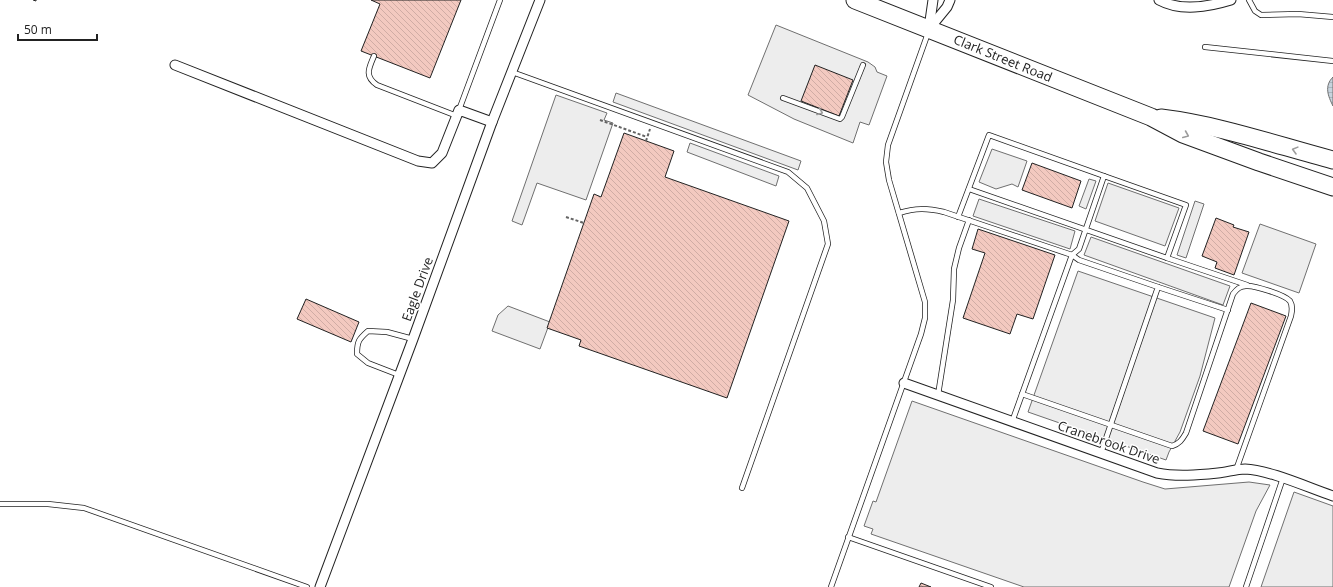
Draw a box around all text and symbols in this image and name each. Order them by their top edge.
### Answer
scale bar [18,16,97,42]
text: 50 m [24,21,52,38]
street label: Clark Street Road [951,30,1055,86]
one-way arrow [816,108,823,116]
one-way arrow [1181,130,1189,138]
one-way arrow [1292,146,1299,155]
street label: Eagle Drive [397,254,437,324]
street label: Cranebrook Drive [1056,416,1162,468]

